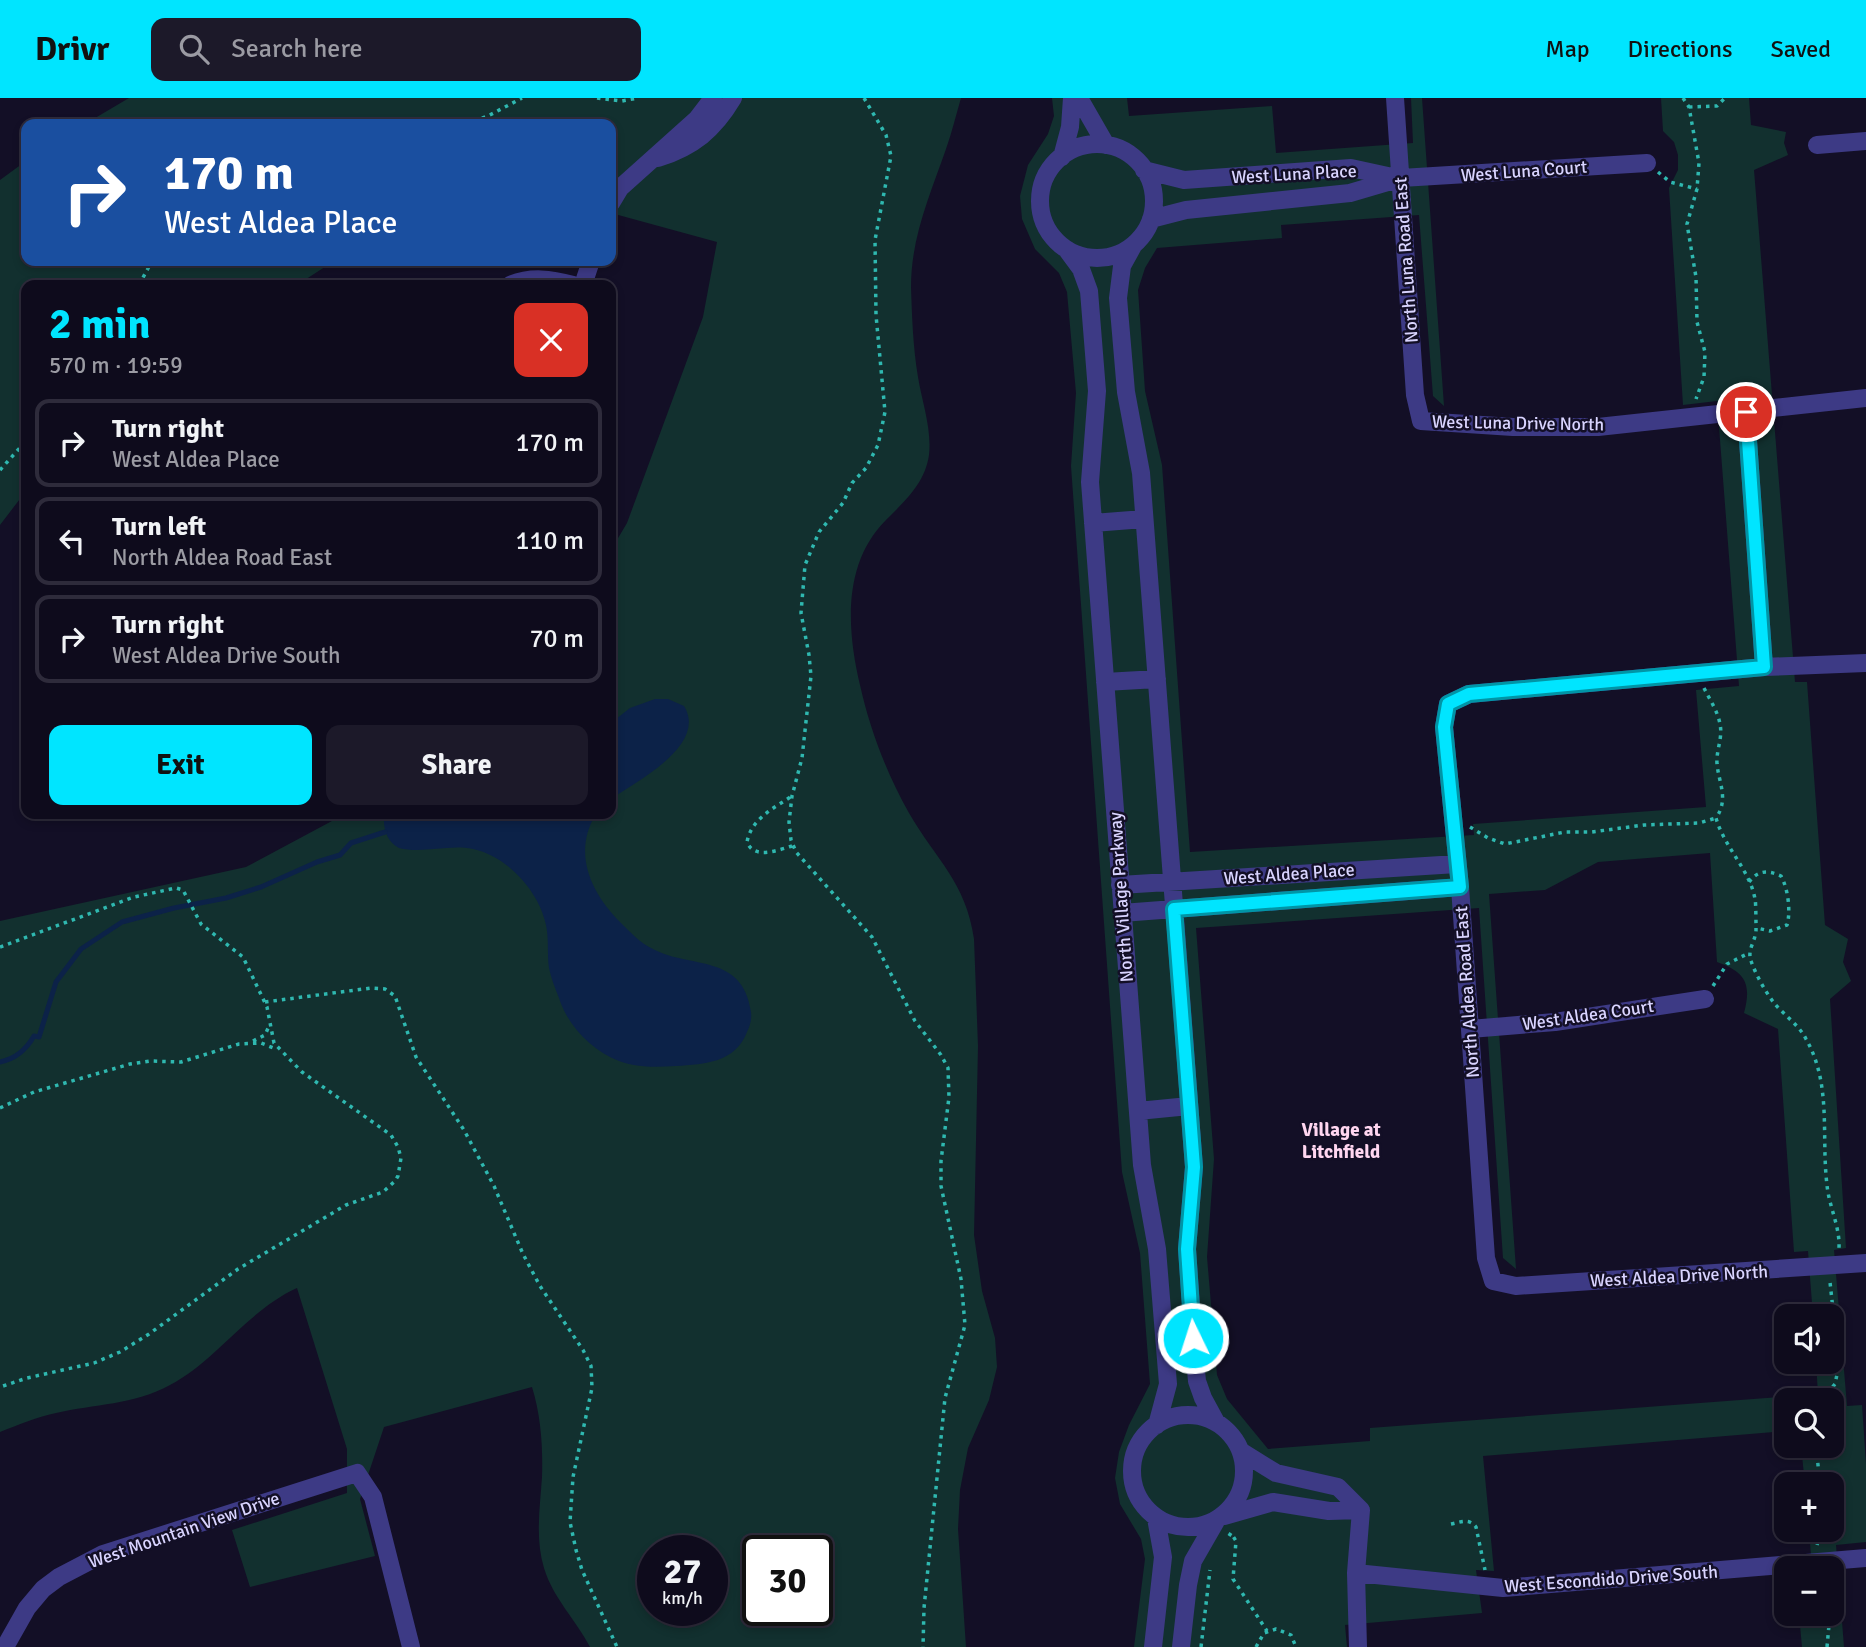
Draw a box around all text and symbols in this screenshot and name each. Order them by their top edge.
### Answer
search box [151,18,641,81]
text: Drivr [35,29,109,70]
icon: search [175,30,213,68]
text: Search here [231,33,362,65]
text: Map [1545,34,1590,64]
text: Directions [1628,34,1733,64]
text: Saved [1771,34,1831,64]
text: 170 m [164,143,294,203]
icon: right [49,147,140,238]
street label: West Luna Court [1460,156,1588,186]
street label: West Luna Place [1231,160,1357,188]
street label: North Luna Road East [1389,176,1423,344]
text: West Aldea Place [164,203,398,242]
text: 2 min [49,299,150,350]
button: close [514,303,588,377]
text: 570 m · 19:59 [49,351,183,380]
pin [1716,382,1776,442]
icon: arrive [1727,393,1765,431]
street label: West Luna Drive North [1432,410,1604,436]
text: Turn right [112,413,224,445]
icon: right [53,424,91,462]
text: 170 m [515,427,584,459]
text: West Aldea Place [112,445,280,474]
text: Turn left [112,511,206,543]
icon: left [53,522,91,560]
text: 110 m [515,525,584,557]
text: North Aldea Road East [112,543,332,572]
text: Turn right [112,609,224,641]
icon: right [53,620,91,658]
text: 70 m [529,623,584,655]
text: West Aldea Drive South [112,641,341,670]
button: Exit [49,725,312,805]
button: Share [326,725,588,805]
street label: North Village Parkway [1104,811,1138,983]
street label: West Aldea Place [1223,858,1355,890]
street label: North Aldea Road East [1450,905,1484,1079]
street label: West Aldea Court [1521,995,1655,1035]
district label: Village at Litchfield [1301,1118,1381,1164]
street label: West Aldea Drive North [1589,1260,1769,1292]
position arrow [1156,1301,1230,1375]
map controls [1774,1304,1844,1626]
button: sound [1774,1304,1844,1374]
button: search [1774,1388,1844,1458]
button: + [1774,1472,1844,1542]
street label: West Mountain View Drive [86,1487,282,1573]
speed limit sign: 30 [742,1535,833,1626]
text: 27 [664,1550,701,1593]
button: − [1774,1556,1844,1626]
street label: West Escondido Drive South [1503,1561,1719,1597]
text: km/h [662,1587,703,1609]

